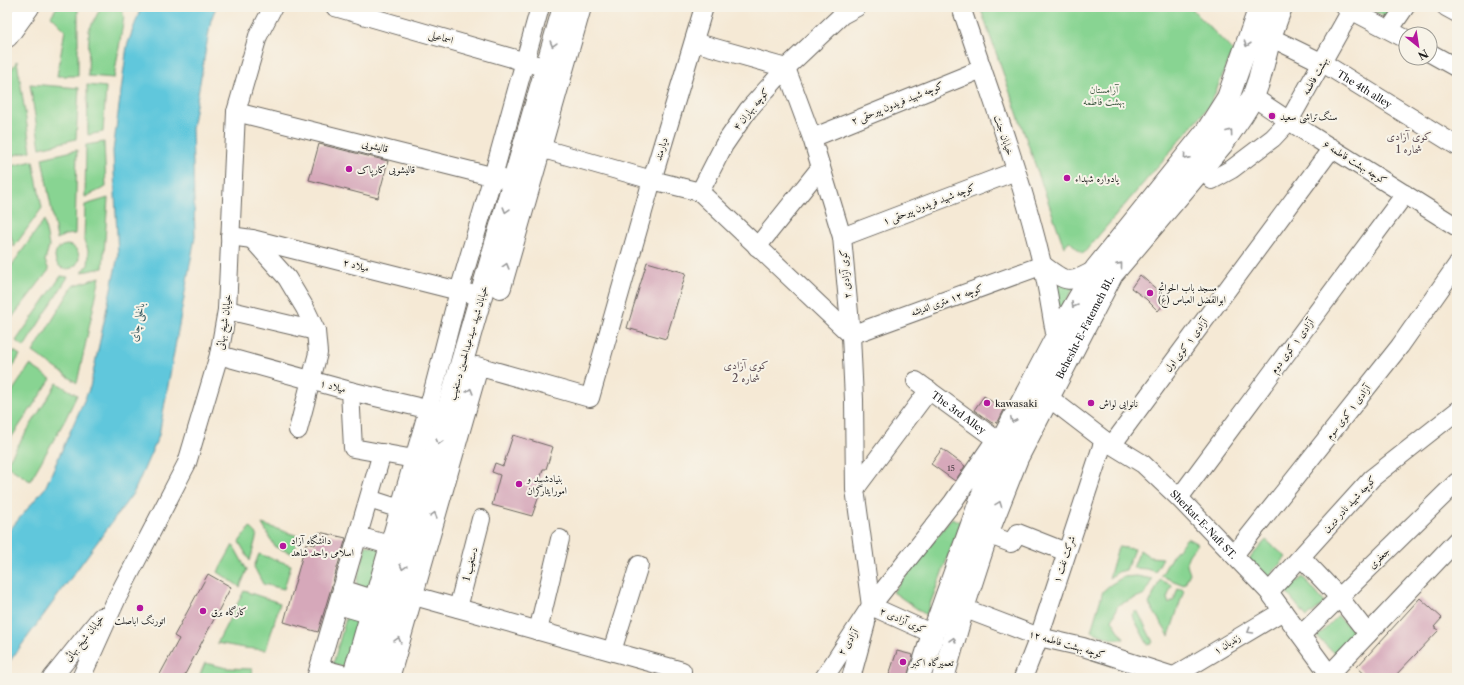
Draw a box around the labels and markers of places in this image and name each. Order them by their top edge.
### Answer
place label: سنگ‌تراشی سعید [1280,110,1338,124]
marker: سنگ‌تراشی سعید [1267,111,1277,121]
place label: قالیشویی کارپاک [357,163,415,177]
marker: قالیشویی کارپاک [344,164,354,174]
place label: یادواره شهداء [1075,172,1120,185]
marker: یادواره شهداء [1062,173,1072,183]
place label: مسجد باب الحوائج ابوالفضل العباس (ع) [1158,281,1226,309]
marker: مسجد باب الحوائج ابوالفضل العباس (ع) [1145,288,1155,298]
place label: kawasaki [995,397,1037,410]
place label: نانوایی لواش [1099,397,1138,410]
marker: kawasaki [982,398,992,408]
marker: نانوایی لواش [1086,398,1096,408]
place label: بنیادشهید و امورایثارگران [526,472,567,497]
marker: بنیادشهید و امورایثارگران [514,479,524,489]
place label: دانشگاه آزاد اسلامی واحد شاهد [291,534,354,559]
marker: دانشگاه آزاد اسلامی واحد شاهد [278,541,288,551]
marker: اتورنگ اباصلت [135,603,145,613]
place label: کارگاه برق [211,605,247,618]
marker: کارگاه برق [198,606,208,616]
place label: اتورنگ اباصلت [114,614,166,627]
place label: تعمیرگاه اکبر [910,656,954,669]
marker: تعمیرگاه اکبر [898,657,908,667]

